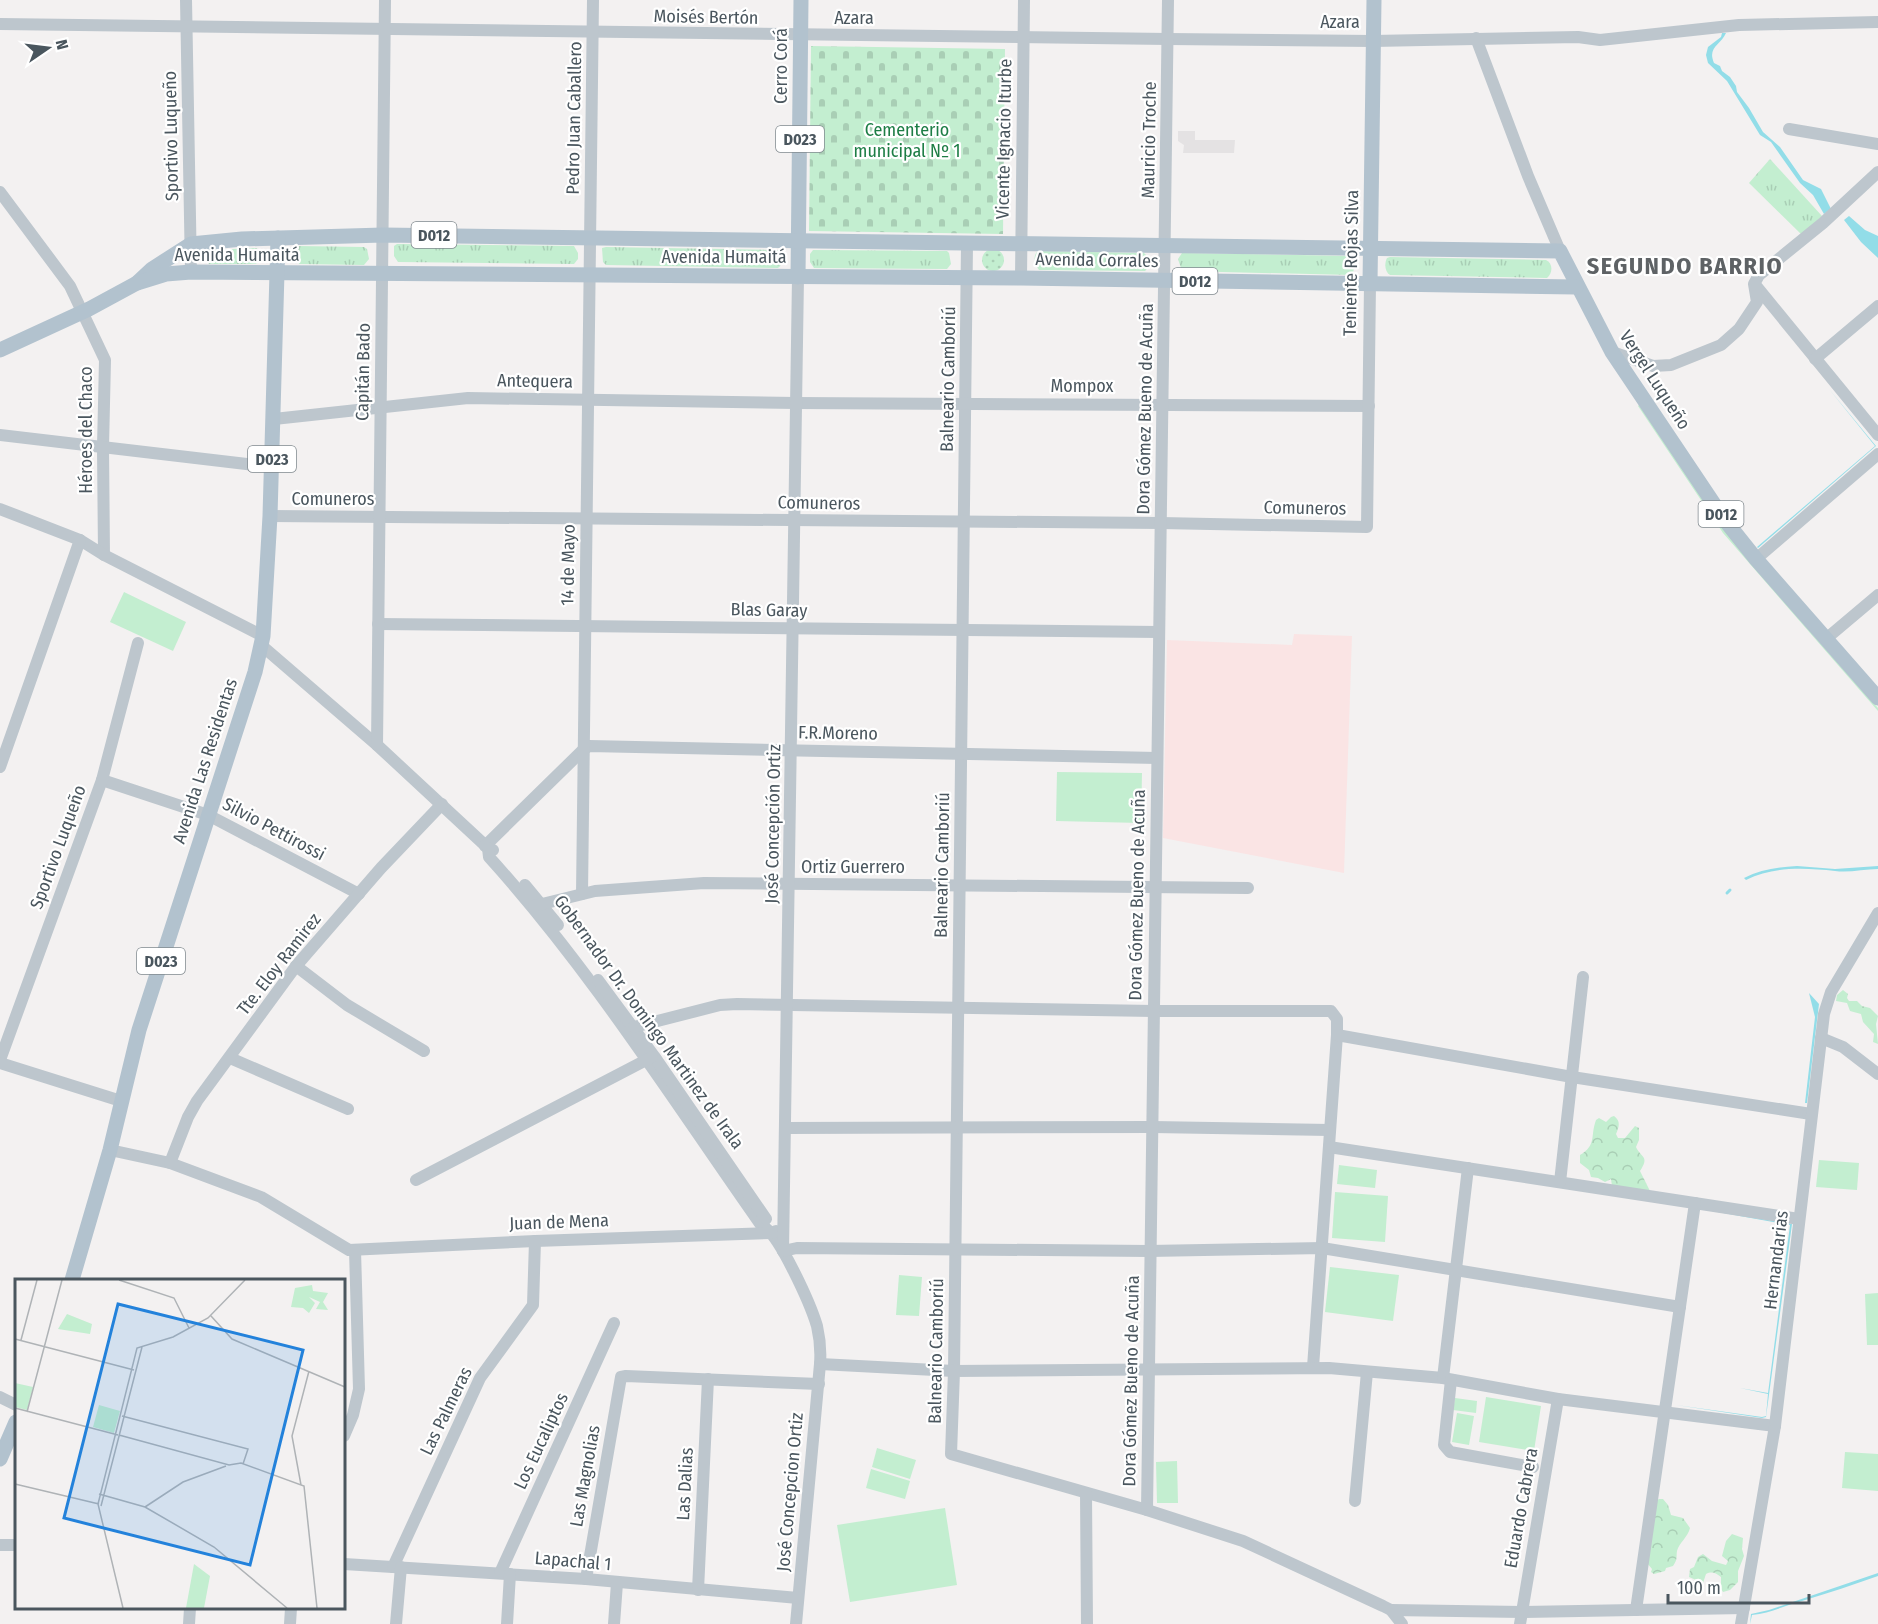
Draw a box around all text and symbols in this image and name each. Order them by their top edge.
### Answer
street label: Moisés Bertón [653,5,759,29]
street label: Azara [834,7,874,29]
street label: Azara [1320,11,1360,33]
north arrow [18,18,78,78]
street label: Cerro Corá [770,28,792,104]
text: N [52,38,72,51]
street label: Pedro Juan Caballero [562,41,586,195]
street label: Vicente Ignacio Iturbe [992,59,1016,219]
street label: Sportivo Luqueño [159,71,183,201]
street label: Mauricio Troche [1137,81,1161,199]
park label: Cementerio municipal Nº 1 [854,119,960,162]
road number: D023 [776,126,824,152]
street label: Teniente Rojas Silva [1339,190,1363,336]
road number: D012 [412,222,456,248]
street label: Avenida Humaitá [174,244,300,266]
street label: Avenida Humaitá [661,246,787,268]
street label: Avenida Corrales [1035,248,1159,272]
district label: SEGUNDO BARRIO [1587,252,1783,280]
road number: D012 [1172,268,1218,294]
street label: Dora Gómez Bueno de Acuña [1132,303,1158,515]
street label: Balneario Camboriú [936,306,960,452]
street label: Capitán Bado [351,323,375,421]
street label: Vergel Luqueño [1615,326,1695,434]
street label: Héroes del Chaco [75,366,97,494]
street label: Antequera [497,369,573,393]
street label: Mompox [1051,375,1114,397]
road number: D023 [248,446,296,472]
street label: Comuneros [292,488,375,510]
street label: Comuneros [777,491,861,515]
street label: Comuneros [1263,496,1347,520]
road number: D012 [1698,501,1744,527]
street label: 14 de Mayo [556,524,580,606]
street label: Blas Garay [731,598,807,622]
street label: Avenida Las Residentas [168,675,242,846]
street label: F.R.Moreno [798,721,878,745]
street label: José Concepción Ortiz [761,744,785,904]
street label: Sportivo Luqueño [25,782,91,912]
street label: Dora Gómez Bueno de Acuña [1124,789,1150,1001]
street label: Balneario Camboriú [930,792,954,938]
street label: Silvio Pettirossi [219,793,329,865]
street label: Ortiz Guerrero [801,856,905,878]
street label: Gobernador Dr. Domingo Martinez de Irala [549,891,749,1153]
street label: Tte. Eloy Ramirez [232,909,326,1019]
road number: D023 [137,948,185,974]
street label: Juan de Mena [509,1209,609,1235]
street label: Hernandarias [1759,1209,1793,1311]
street label: Dora Gómez Bueno de Acuña [1118,1275,1144,1487]
street label: Balneario Camboriú [924,1278,948,1424]
inset map [15,1279,345,1609]
street label: Las Palmeras [415,1363,477,1459]
street label: Los Eucaliptos [509,1389,573,1493]
street label: José Concepcion Ortiz [772,1412,808,1572]
street label: Las Magnolias [565,1423,605,1529]
street label: Eduardo Cabrera [1500,1446,1542,1570]
street label: Las Dalias [672,1447,698,1521]
street label: Lapachal 1 [534,1547,612,1575]
scale bar [1668,1567,1809,1605]
text: 100 m [1677,1577,1721,1599]

